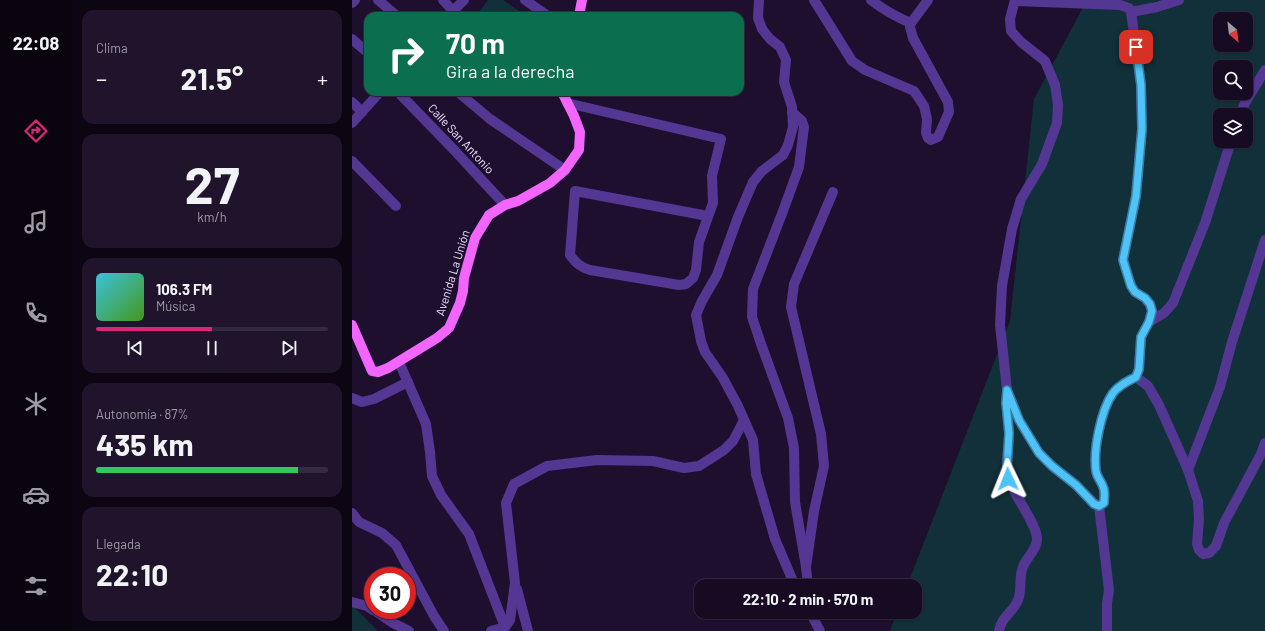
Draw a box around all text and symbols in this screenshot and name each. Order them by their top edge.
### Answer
north arrow [1213,12,1253,52]
map controls [1213,12,1253,148]
text: 70 m [446,26,505,60]
icon: right [380,28,432,80]
pin [1119,30,1153,64]
text: 22:08 [13,32,59,54]
icon: arrive [1125,36,1147,58]
text: Clima [96,40,128,56]
text: 21.5° [181,60,243,96]
text: Gira a la derecha [446,60,574,82]
button: search [1213,60,1253,100]
text: − [96,65,107,91]
text: + [317,65,328,91]
street label: Calle San Antonio [426,101,498,176]
button: layers [1213,108,1253,148]
icon: directions [22,117,50,145]
text: 27 [185,152,239,214]
icon: music [22,208,50,236]
text: km/h [197,209,227,225]
street label: Avenida La Unión [432,228,472,317]
text: 106.3 FM [156,280,212,298]
text: Música [156,298,195,314]
icon: phone [22,299,50,327]
icon: previous [124,337,146,359]
icon: pause [201,337,223,359]
icon: next [278,337,300,359]
icon: climate [22,390,50,418]
text: Autonomía · 87% [96,406,189,422]
text: 435 km [96,426,194,462]
position arrow [987,458,1029,500]
icon: car [22,481,50,509]
text: Llegada [96,536,141,552]
text: 22:10 [96,556,168,592]
speed limit sign: 30 [364,567,416,619]
icon: filters [22,572,50,600]
text: 22:10 · 2 min · 570 m [743,590,873,608]

